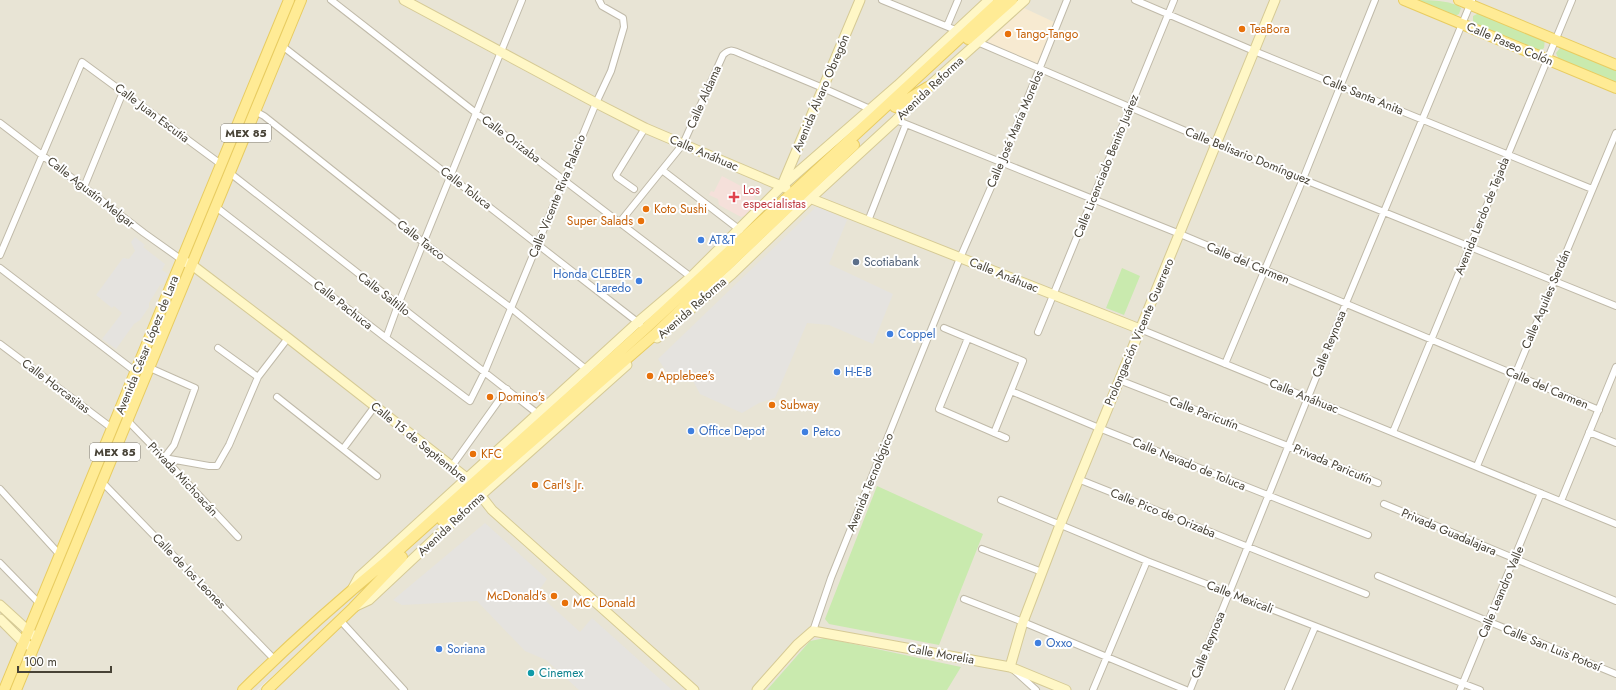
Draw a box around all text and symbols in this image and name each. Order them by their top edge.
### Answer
street label: Calle Paseo Colón [1464,18,1556,70]
place label: TeaBora [1250,20,1290,38]
marker: TeaBora [1237,24,1247,34]
place label: Tango-Tango [1016,25,1079,43]
marker: Tango-Tango [1003,29,1013,39]
street label: Avenida Álvaro Obregón [788,31,854,155]
street label: Avenida Reforma [892,52,968,124]
street label: Calle Aldama [682,62,726,132]
street label: Calle José María Morelos [982,67,1048,191]
street label: Calle Santa Anita [1320,71,1407,120]
street label: Calle Juan Escutia [111,79,193,147]
street label: Calle Licenciado Benito Juárez [1069,91,1143,241]
street label: Calle Orizaba [478,111,545,167]
street label: Calle Belisario Domínguez [1182,123,1314,190]
road number: MEX 85 [221,124,271,142]
street label: Calle Anáhuac [667,130,742,176]
street label: Calle Vicente Riva Palacio [524,131,590,260]
street label: Calle Agustín Melgar [44,152,139,232]
street label: Avenida Lerdo de Tejada [1450,154,1514,278]
street label: Calle Toluca [437,162,496,214]
place label: Los especialistas [743,181,806,213]
marker: Los especialistas [728,191,740,203]
place label: Koto Sushi [654,200,707,218]
marker: Koto Sushi [641,204,651,214]
place label: Super Salads [567,212,633,230]
street label: Calle Taxco [393,215,449,265]
marker: Super Salads [636,216,646,226]
place label: AT&T [709,231,736,249]
marker: AT&T [696,235,706,245]
street label: Calle del Carmen [1204,237,1292,289]
street label: Calle Aquiles Serdán [1517,246,1575,352]
place label: Scotiabank [864,253,920,271]
street label: Calle Anáhuac [967,253,1042,297]
street label: Prolongación Vicente Guerrero [1100,255,1178,409]
marker: Scotiabank [851,257,861,267]
place label: Honda CLEBER Laredo [553,265,631,297]
street label: Calle Saltillo [354,268,415,321]
street label: Avenida César López de Lara [111,273,183,417]
street label: Avenida Reforma [654,273,731,343]
street label: Calle Pachuca [309,276,377,334]
marker: Honda CLEBER Laredo [634,276,644,286]
street label: Calle Reynosa [1307,308,1351,380]
place label: Coppel [898,325,935,343]
marker: Coppel [885,329,895,339]
street label: Calle Horcasitas [18,354,94,418]
street label: Calle del Carmen [1503,362,1591,414]
place label: H-E-B [845,363,872,381]
place label: Applebee's [658,367,715,385]
marker: H-E-B [832,367,842,377]
marker: Applebee's [645,371,655,381]
street label: Calle Anáhuac [1267,374,1342,418]
place label: Domino's [498,388,545,406]
marker: Domino's [485,392,495,402]
street label: Calle Paricutín [1167,392,1241,434]
place label: Subway [780,396,819,414]
street label: Calle 15 de Septiembre [367,397,471,487]
marker: Subway [767,400,777,410]
place label: Office Depot [699,422,765,440]
place label: Petco [813,423,841,441]
marker: Office Depot [686,426,696,436]
marker: Petco [800,427,810,437]
street label: Avenida Tecnológico [842,430,898,534]
street label: Calle Nevado de Toluca [1130,433,1249,495]
street label: Privada Michoacán [144,438,222,520]
street label: Privada Paricutín [1291,439,1375,489]
road number: MEX 85 [90,443,140,461]
place label: KFC [481,445,502,463]
marker: KFC [468,449,478,459]
place label: Carl's Jr. [543,476,584,494]
marker: Carl's Jr. [530,480,540,490]
street label: Calle Pico de Orizaba [1108,484,1219,542]
street label: Avenida Reforma [413,488,489,560]
street label: Privada Guadalajara [1399,504,1500,560]
street label: Calle de los Leones [148,529,230,613]
street label: Calle Leandro Valle [1474,543,1528,641]
street label: Calle Mexicali [1204,576,1276,618]
place label: McDonald's [487,587,546,605]
marker: McDonald's [549,591,559,601]
place label: MC´ Donald [573,594,635,612]
marker: MC´ Donald [560,598,570,608]
street label: Calle Reynosa [1186,609,1230,681]
street label: Calle San Luis Potosí [1500,620,1605,676]
place label: Oxxo [1046,634,1073,652]
marker: Oxxo [1033,638,1043,648]
street label: Calle Morelia [906,639,976,669]
place label: Soriana [447,640,485,658]
marker: Soriana [434,644,444,654]
scale bar [18,648,111,674]
text: 100 m [24,653,57,671]
place label: Cinemex [539,664,584,682]
marker: Cinemex [526,668,536,678]

